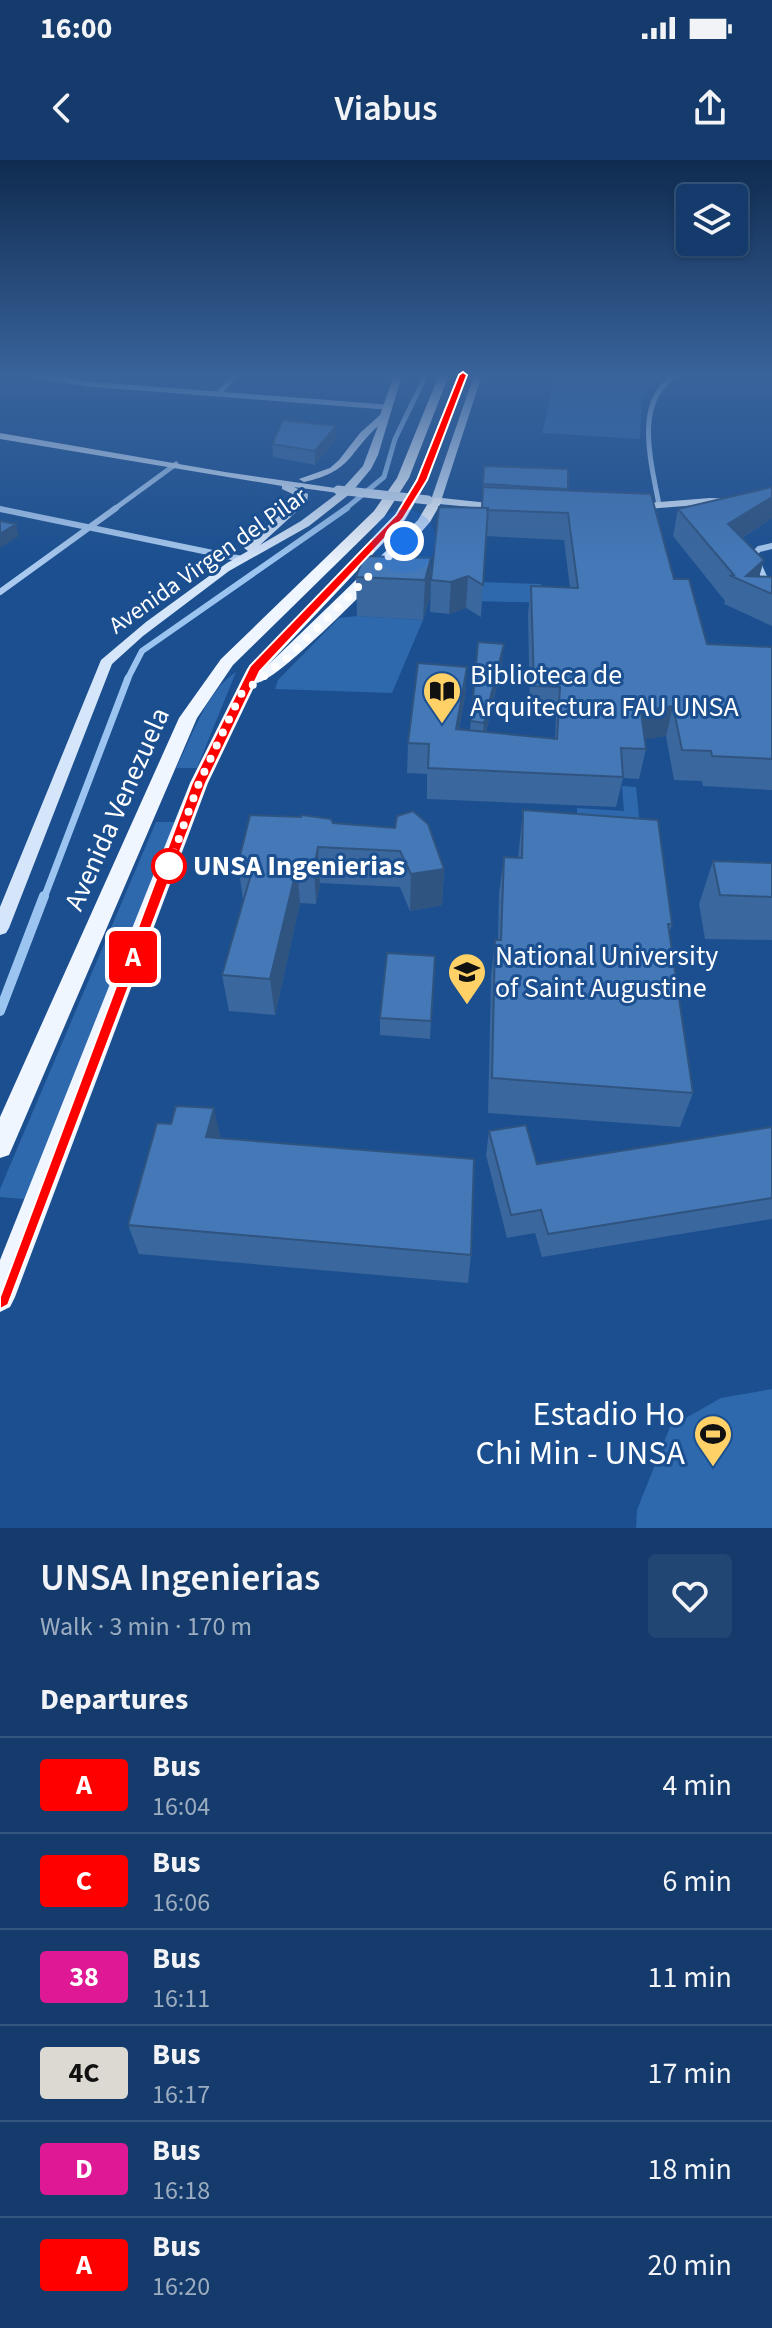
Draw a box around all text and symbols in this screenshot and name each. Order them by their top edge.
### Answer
text: 16:00 [40,7,112,50]
text: Viabus [334,83,438,134]
icon: back [40,86,84,130]
icon: share [688,86,732,130]
map controls [676,184,748,256]
button: layers [676,184,748,256]
street label: Avenida Virgen del Pilar [102,479,315,643]
your location [384,521,424,561]
place label: Biblioteca de Arquitectura FAU UNSA [470,655,740,727]
library icon: Biblioteca de Arquitectura FAU UNSA [421,670,463,725]
street label: Avenida Venezuela [54,701,180,917]
place label: UNSA Ingenierias [193,846,405,886]
marker: UNSA Ingenierias [152,849,186,883]
line badge: A [107,931,159,983]
place label: National University of Saint Augustine [495,936,718,1008]
text: A [125,937,141,977]
school or university icon: National University of Saint Augustine [446,951,488,1006]
place label: Estadio Ho Chi Min - UNSA [476,1390,686,1478]
sports icon: Estadio Ho Chi Min - UNSA [692,1413,734,1468]
text: UNSA Ingenierias [40,1551,320,1605]
button: heart [648,1554,732,1638]
text: Walk · 3 min · 170 m [40,1608,252,1645]
text: Departures [40,1678,188,1721]
text: Bus [152,1745,200,1788]
text: 4 min [662,1764,732,1807]
text: A [76,1765,92,1805]
text: 16:04 [152,1788,210,1825]
text: Bus [152,1841,200,1884]
text: 6 min [662,1860,732,1903]
text: C [76,1861,92,1901]
text: 16:06 [152,1884,210,1921]
text: Bus [152,1937,200,1980]
text: 11 min [648,1956,732,1999]
text: 38 [69,1957,99,1997]
text: 16:11 [152,1980,210,2017]
text: Bus [152,2033,200,2076]
text: 17 min [648,2052,732,2095]
text: 4C [68,2053,100,2093]
text: 16:17 [152,2076,210,2113]
text: Bus [152,2129,200,2172]
text: 18 min [648,2148,732,2191]
text: D [75,2149,93,2189]
text: 16:18 [152,2172,210,2209]
text: Bus [152,2225,200,2268]
text: 20 min [648,2244,732,2287]
text: A [76,2245,92,2285]
text: 16:20 [152,2268,210,2305]

